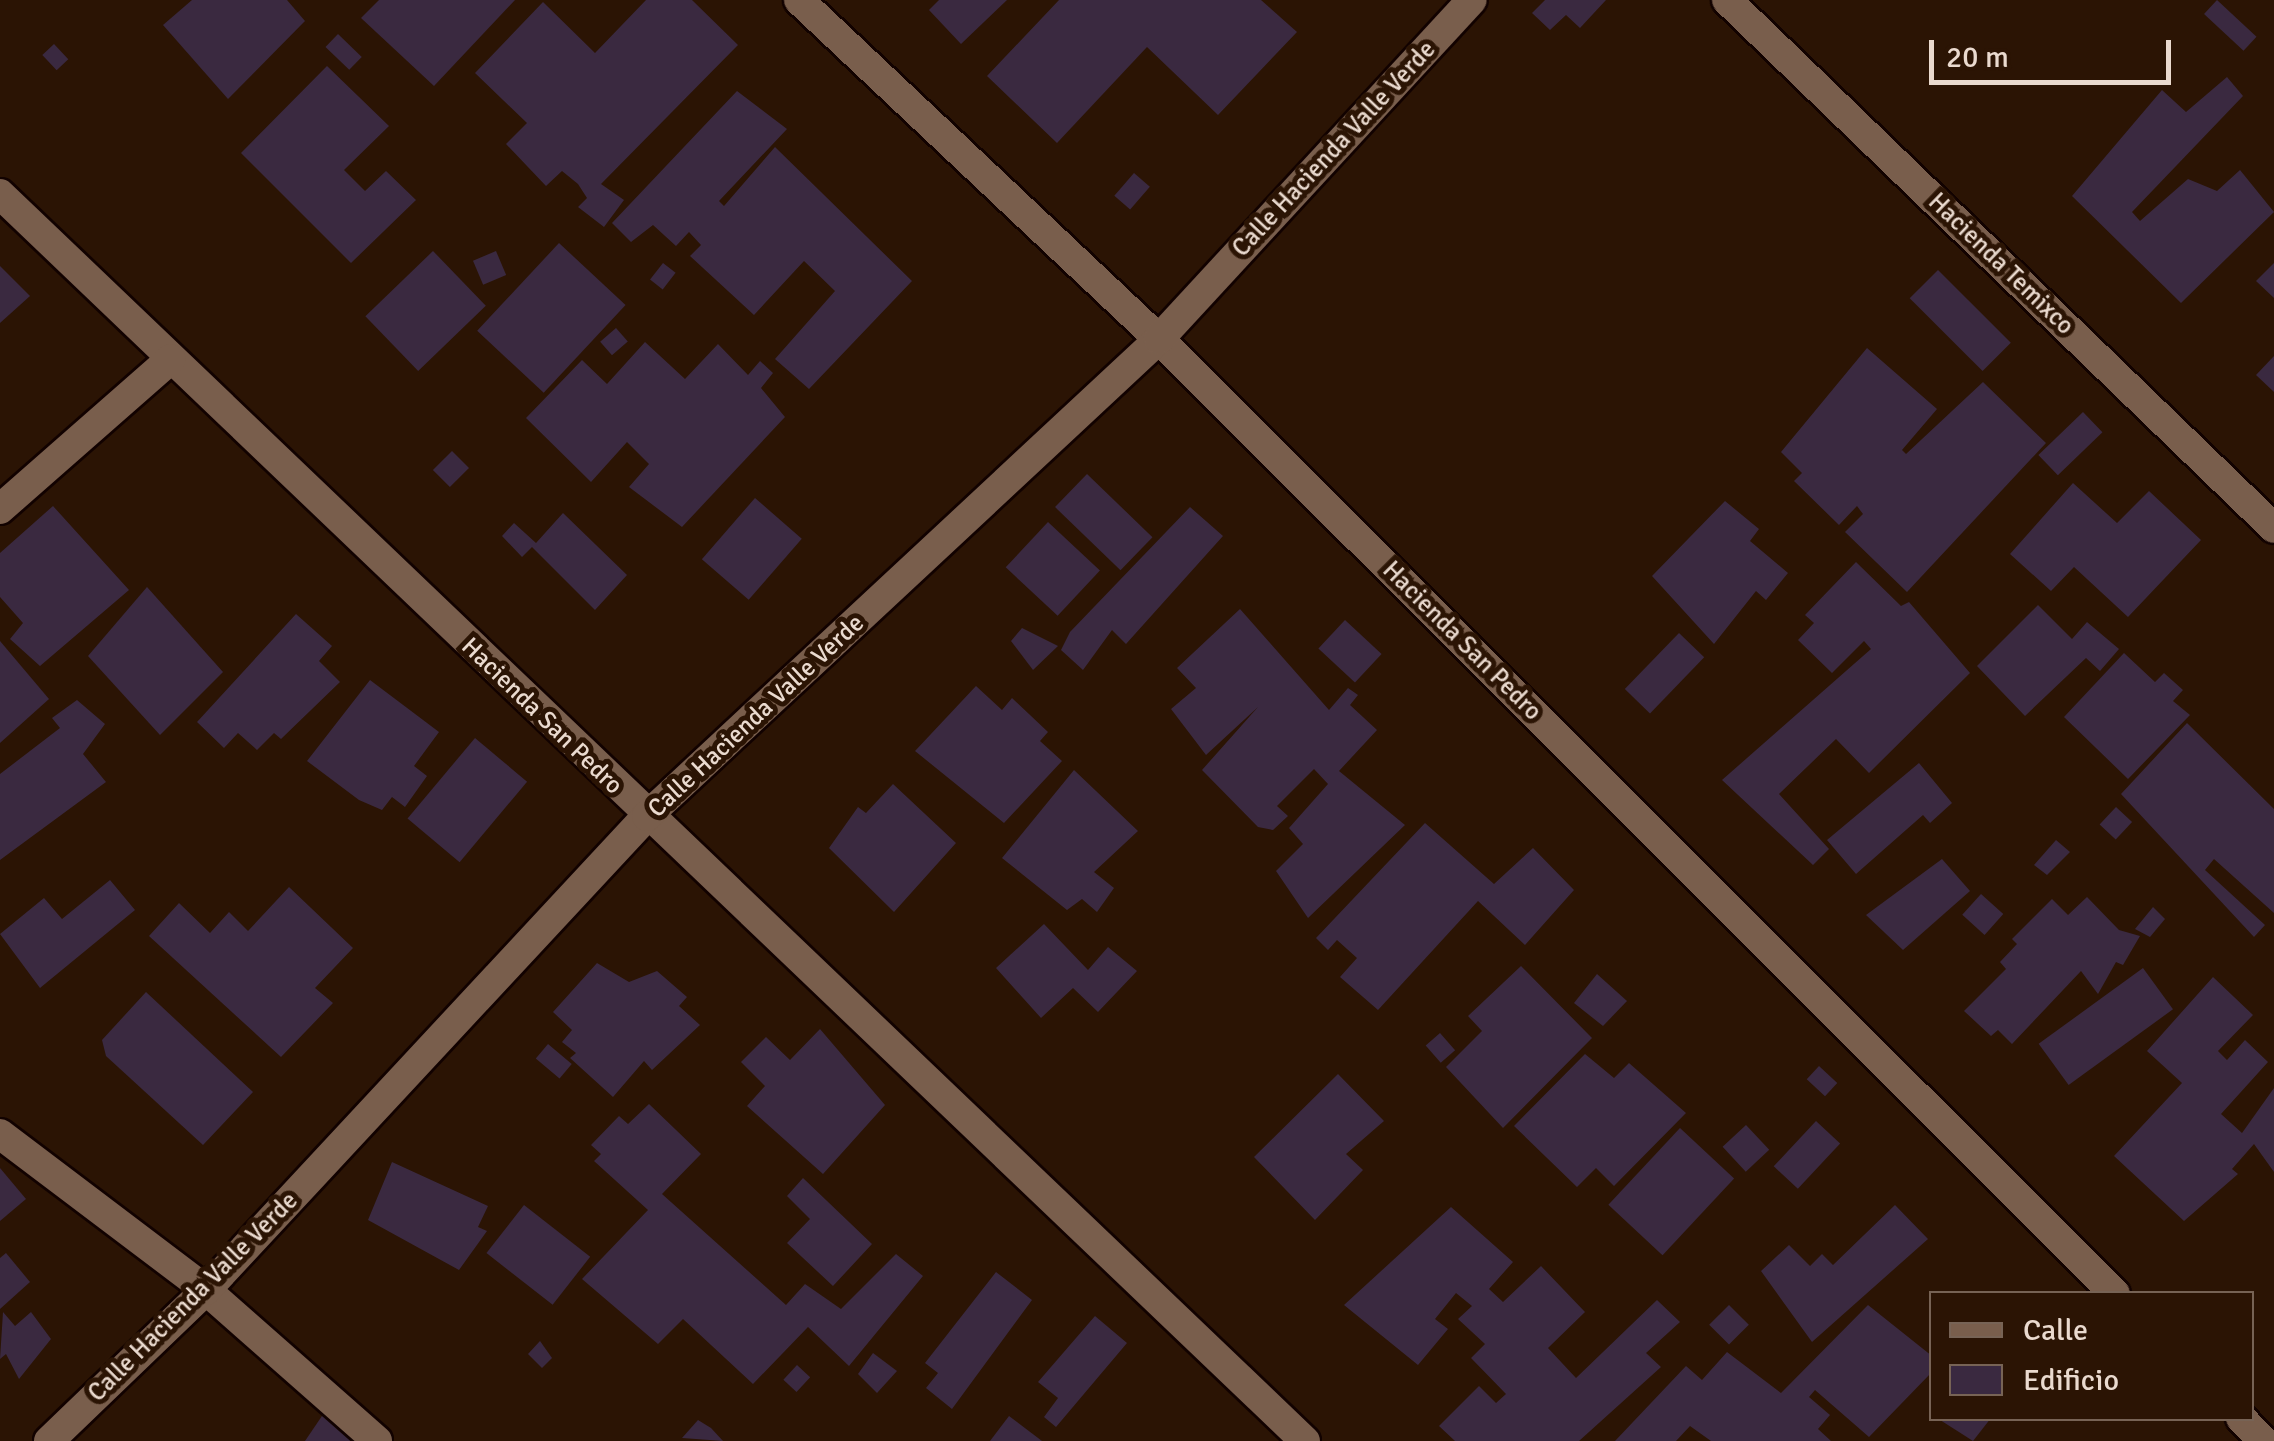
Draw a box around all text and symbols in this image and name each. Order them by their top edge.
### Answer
scale bar [1934,20,2176,82]
street label: Calle Hacienda Valle Verde [1226,35,1442,263]
text: 20 m [1946,39,2009,76]
street label: Hacienda Temixco [1922,187,2080,341]
street label: Hacienda San Pedro [1376,555,1548,727]
street label: Calle Hacienda Valle Verde [642,608,870,824]
street label: Hacienda San Pedro [455,631,629,801]
street label: Calle Hacienda Valle Verde [82,1186,304,1408]
legend [1929,1291,2254,1421]
text: Calle [2023,1312,2088,1349]
text: Edificio [2023,1362,2119,1399]

